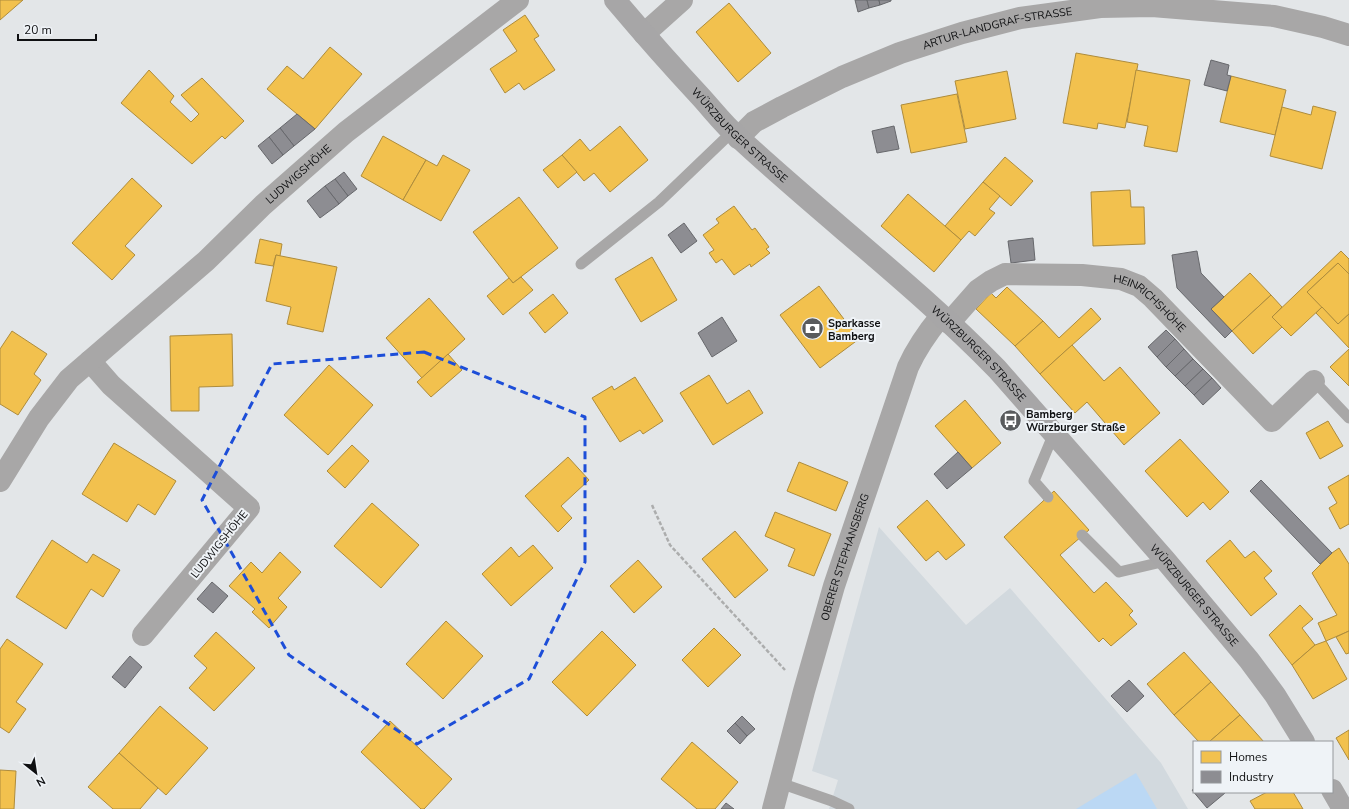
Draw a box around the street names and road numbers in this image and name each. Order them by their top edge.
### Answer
street label: ARTUR-LANDGRAF-STRASSE [921,4,1073,53]
street label: WÜRZBURGER STRASSE [688,85,791,186]
street label: LUDWIGSHÖHE [262,141,335,207]
street label: HEINRICHSHÖHE [1113,271,1189,336]
street label: WÜRZBURGER STRASSE [927,302,1029,405]
street label: OBERER STEPHANSBERG [817,491,873,623]
street label: LUDWIGSHÖHE [187,507,251,581]
street label: WÜRZBURGER STRASSE [1146,541,1241,650]

